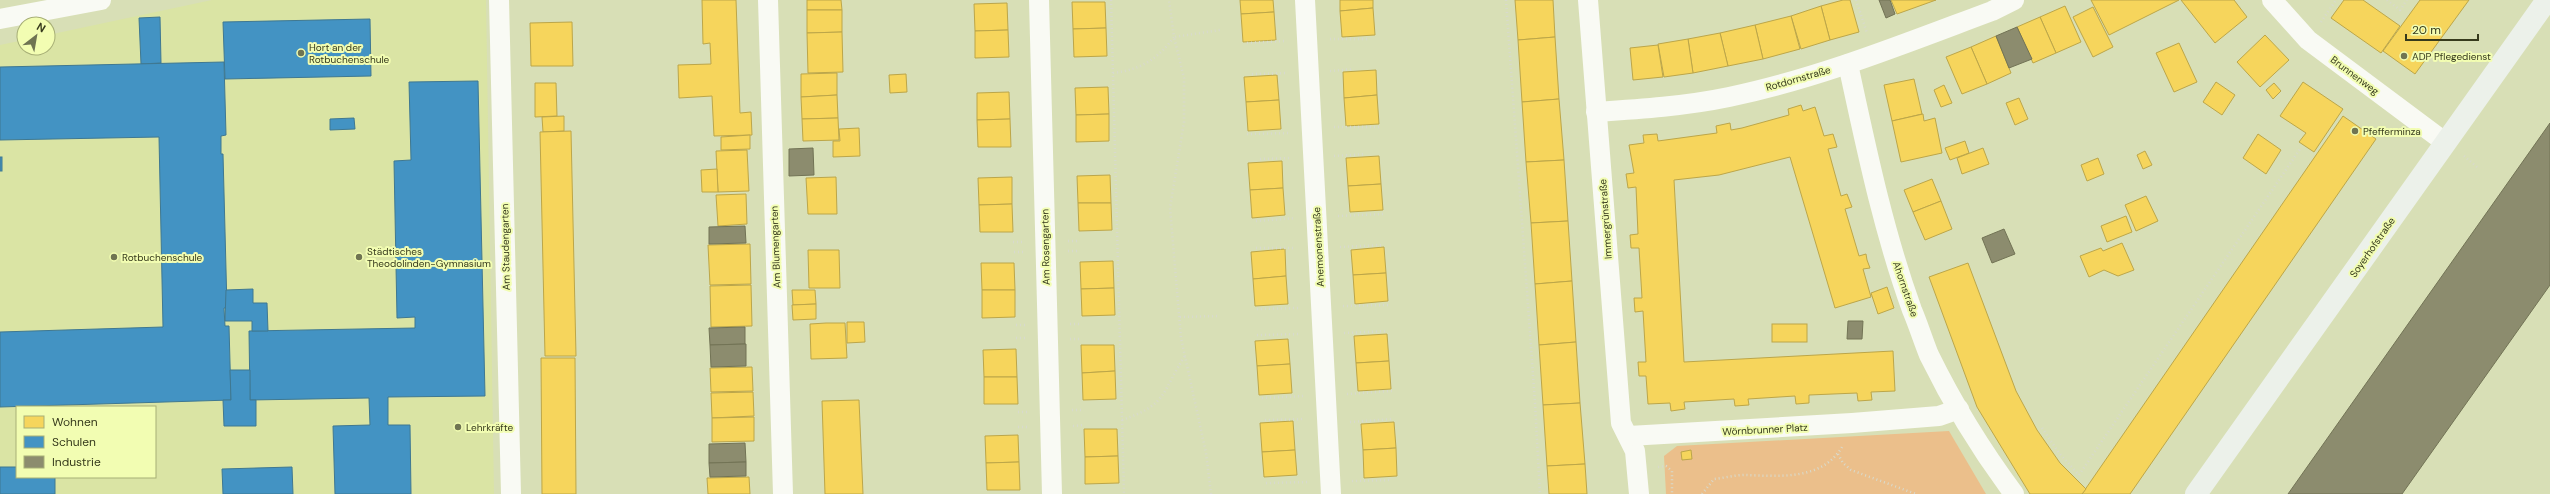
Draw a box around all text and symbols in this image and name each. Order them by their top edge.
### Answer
north arrow [16,16,56,56]
scale bar [2406,16,2478,42]
text: N [34,19,48,35]
text: 20 m [2412,22,2441,38]
place label: Hort an der Rotbuchenschule [309,41,390,66]
marker: Hort an der Rotbuchenschule [296,48,306,58]
place label: ADP Pflegedienst [2412,50,2491,63]
marker: ADP Pflegedienst [2399,51,2409,61]
street label: Brunnenweg [2328,53,2382,98]
street label: Rotdornstraße [1764,63,1832,94]
place label: Pfefferminza [2363,125,2421,138]
marker: Pfefferminza [2350,126,2360,136]
street label: Immergrünstraße [1596,178,1615,259]
street label: Am Staudengarten [498,203,513,290]
street label: Am Blumengarten [768,205,783,288]
street label: Anemonenstraße [1310,206,1327,287]
street label: Am Rosengarten [1038,209,1053,285]
street label: Soyerhofstraße [2347,214,2398,280]
place label: Städtisches Theodolinden-Gymnasium [367,245,491,270]
place label: Rotbuchenschule [122,251,203,264]
marker: Rotbuchenschule [109,252,119,262]
marker: Städtisches Theodolinden-Gymnasium [354,252,364,262]
street label: Ahornstraße [1890,260,1921,319]
legend [16,406,156,478]
text: Wohnen [52,414,98,430]
place label: Lehrkräfte [466,421,514,434]
street label: Wörnbrunner Platz [1722,421,1809,438]
marker: Lehrkräfte [453,422,463,432]
text: Schulen [52,434,96,450]
text: Industrie [52,454,101,470]

